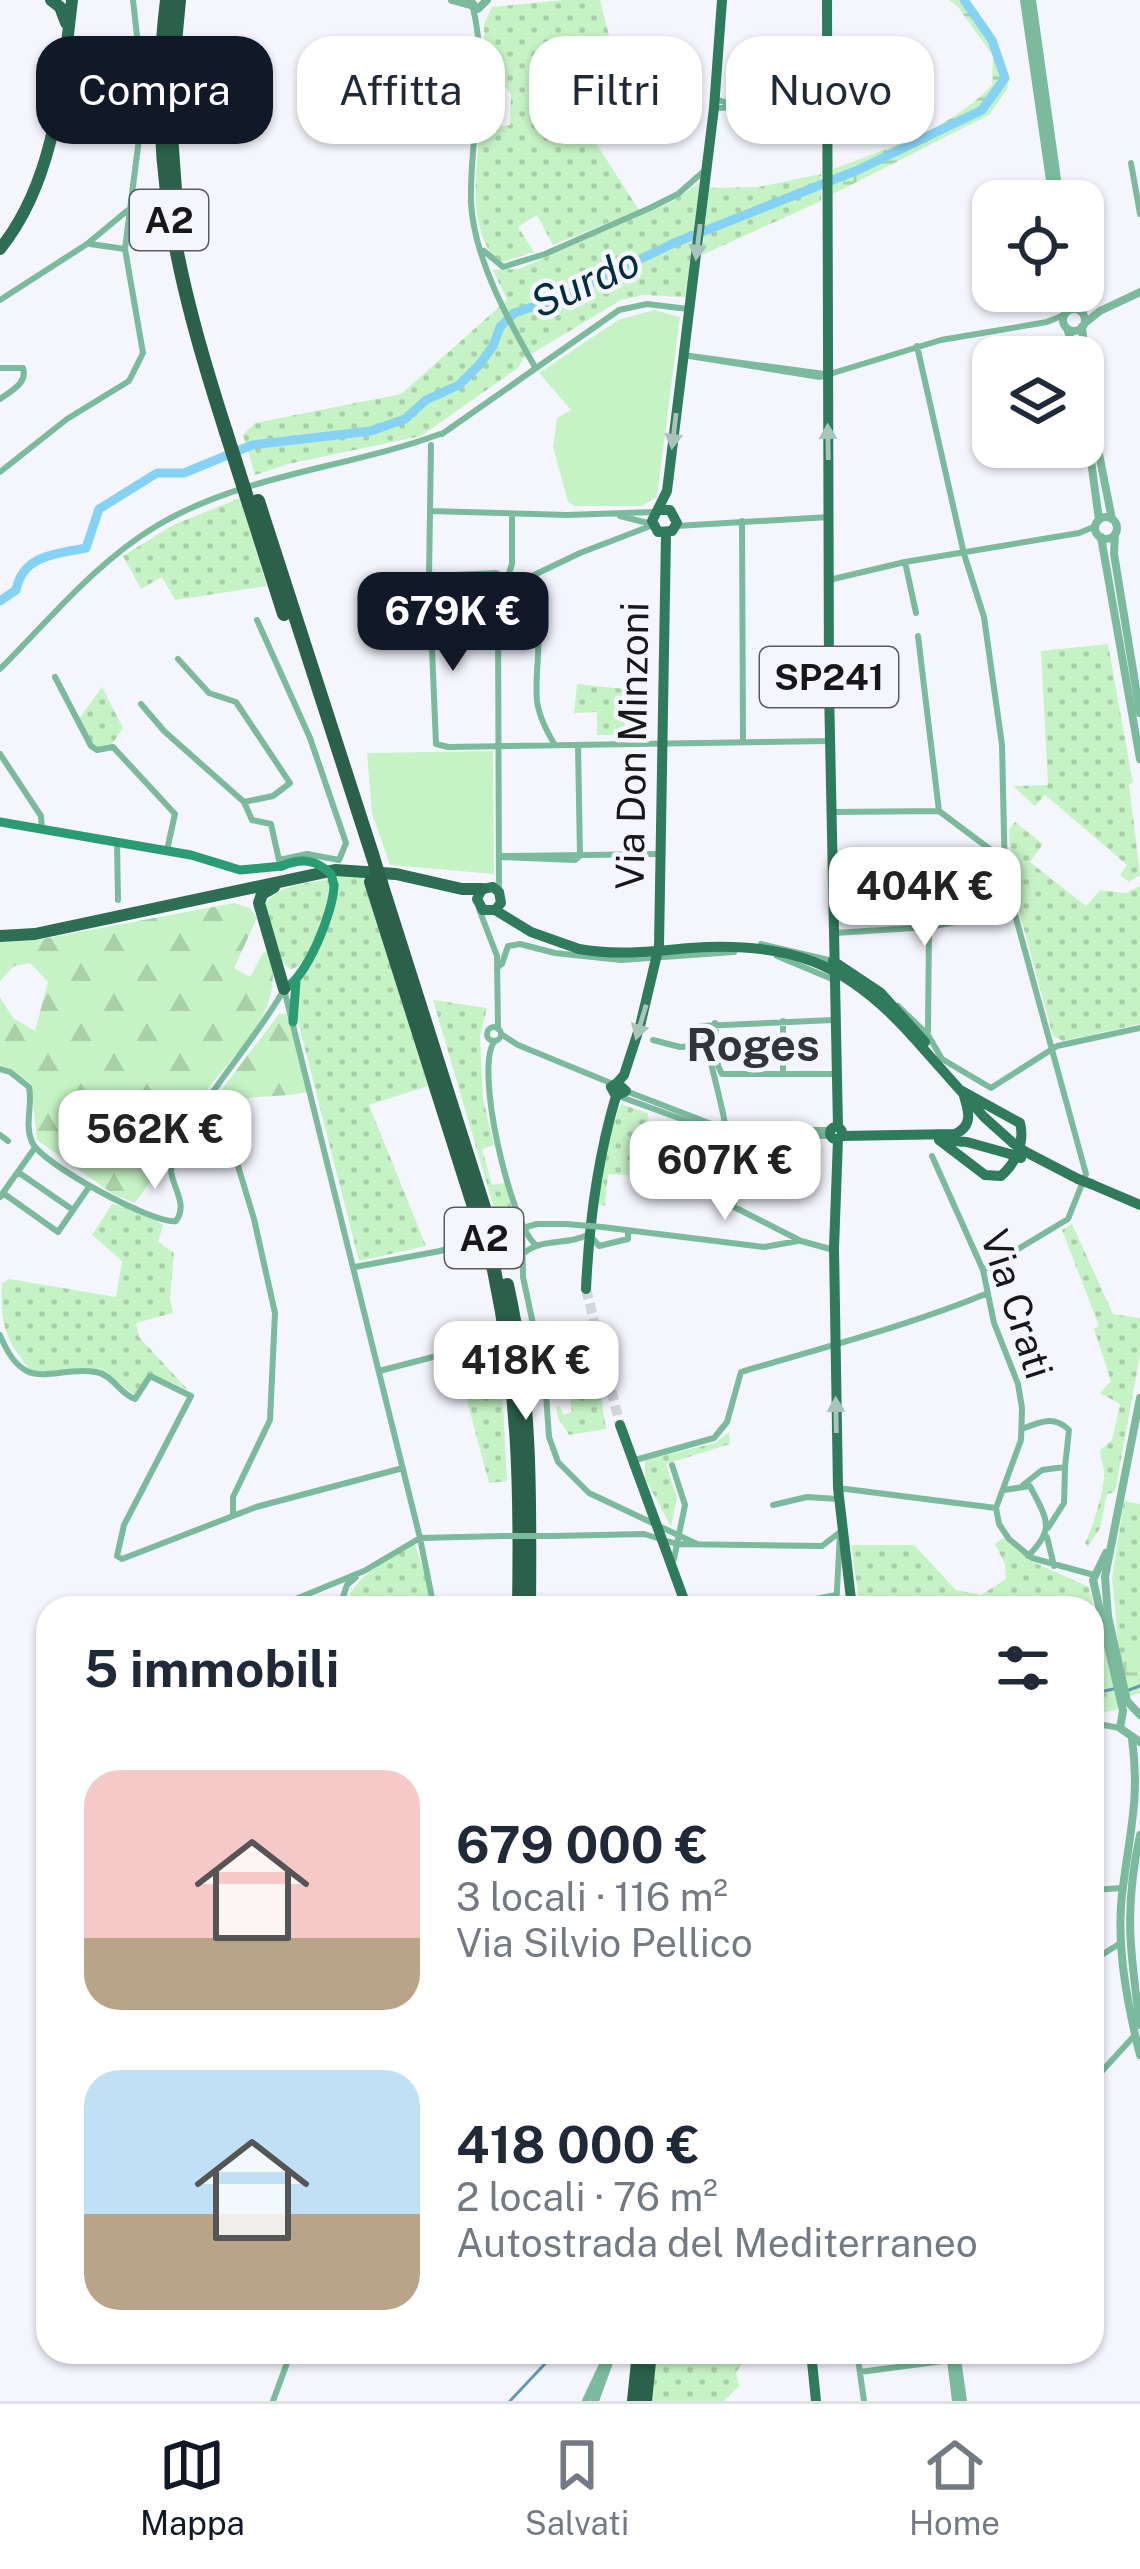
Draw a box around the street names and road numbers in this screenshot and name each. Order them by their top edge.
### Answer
road number: A2 [130,190,208,250]
street label: Via Don Minzoni [606,602,658,890]
road number: SP241 [760,647,898,707]
road number: A2 [445,1208,523,1268]
street label: Via Crati [971,1224,1063,1384]

